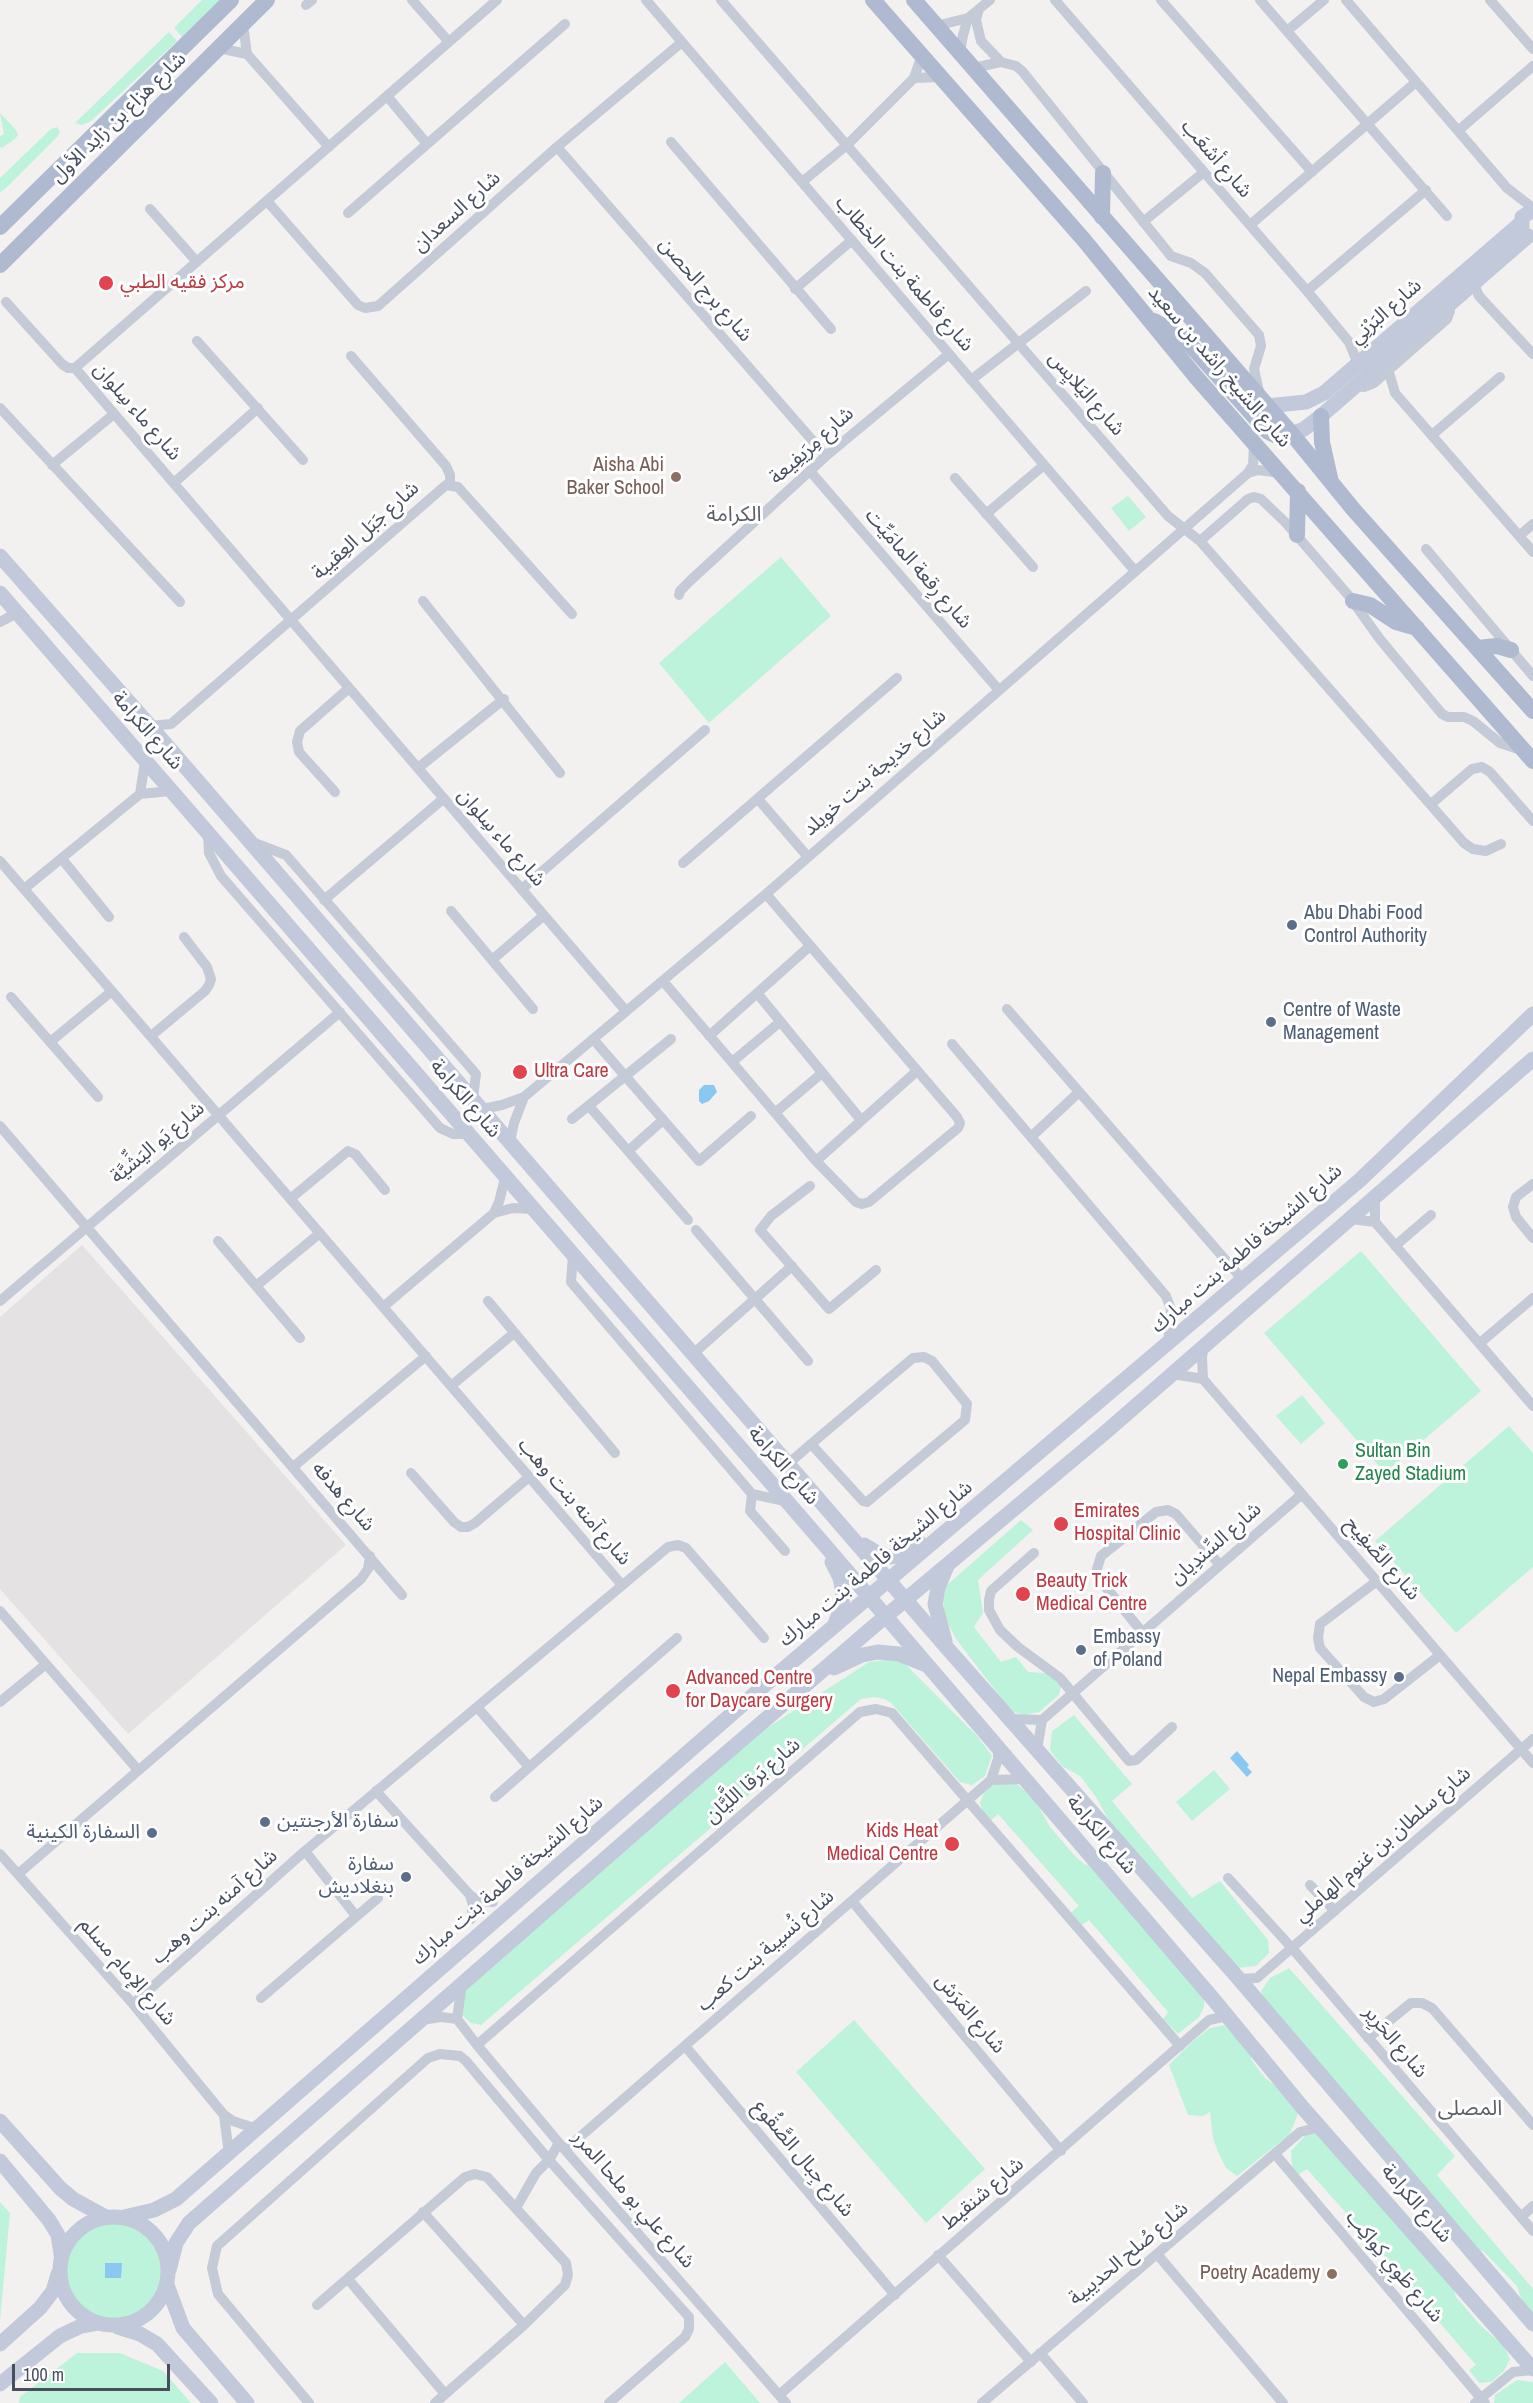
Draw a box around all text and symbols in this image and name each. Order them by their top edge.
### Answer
street label: شارع هزاع بن زايد الأول [46,47,192,189]
street label: شارع أشعَب [1175,115,1257,203]
street label: شارع السعدان [408,166,506,258]
street label: شارع فاطمة بنت الخطاب [830,191,978,357]
street label: شارع برج الحصن [653,233,757,347]
place label: مركز فقيه الطبي [120,271,245,295]
marker: مركز فقيه الطبي [97,274,115,292]
street label: شارع البَرْنِي [1345,274,1427,350]
street label: شارع الشيخ راشد بن سعيد [1142,281,1296,453]
street label: شارع اليَلايِس [1043,347,1129,441]
street label: شارع ماء سِلوان [88,358,186,466]
street label: شارع مِرَيفِيعة [765,402,859,490]
place label: Aisha Abi Baker School [566,454,664,501]
marker: Aisha Abi Baker School [669,470,683,484]
street label: شارع جَبَل العِقيبة [308,477,424,585]
district label: الكرامة [706,502,762,528]
street label: شارع رِقعة المامَيِّت [859,504,977,634]
street label: شارع الكرامة [106,687,188,775]
street label: شارع خديجة بنت خويلد [799,704,951,842]
street label: شارع ماء سِلوان [452,784,550,892]
place label: Abu Dhabi Food Control Authority [1304,902,1427,949]
marker: Abu Dhabi Food Control Authority [1285,918,1299,932]
place label: Centre of Waste Management [1283,999,1401,1046]
marker: Centre of Waste Management [1264,1015,1278,1029]
street label: شارع الكرامة [424,1055,506,1143]
place label: Ultra Care [534,1060,609,1084]
marker: Ultra Care [511,1063,529,1081]
street label: شارع يَو اليَشِّيَّة [106,1097,210,1189]
street label: شارع الشيخة فاطمة بنت مبارك [1147,1159,1347,1339]
street label: شارع الكرامة [742,1422,824,1510]
street label: شارع آمنه بنت وهب [512,1433,636,1571]
place label: Sultan Bin Zayed Stadium [1355,1440,1466,1487]
street label: شارع هدفه [306,1457,380,1537]
marker: Sultan Bin Zayed Stadium [1336,1457,1350,1471]
street label: شارع الشيخة فاطمة بنت مبارك [774,1476,978,1652]
street label: شارع السِّندِيان [1165,1498,1267,1590]
place label: Emirates Hospital Clinic [1074,1500,1181,1547]
street label: شارع الصَّفِيح [1339,1512,1425,1606]
marker: Emirates Hospital Clinic [1052,1515,1070,1533]
place label: Beauty Trick Medical Centre [1036,1570,1147,1617]
marker: Beauty Trick Medical Centre [1014,1585,1032,1603]
place label: Embassy of Poland [1093,1626,1162,1673]
marker: Embassy of Poland [1074,1643,1088,1657]
place label: Nepal Embassy [1272,1665,1387,1689]
place label: Advanced Centre for Daycare Surgery [686,1667,833,1714]
marker: Nepal Embassy [1392,1670,1406,1684]
marker: Advanced Centre for Daycare Surgery [664,1682,682,1700]
street label: شارع بَرقا اللَّيَّان [700,1733,806,1829]
street label: شارع سلطان بن غنوم الهاملي [1290,1762,1476,1928]
street label: شارع الكرامة [1061,1790,1141,1880]
street label: شارع الشيخة فاطمة بنت مبارك [408,1791,608,1971]
place label: سفارة الأرجنتين [277,1810,399,1834]
marker: سفارة الأرجنتين [258,1815,272,1829]
place label: Kids Heat Medical Centre [827,1820,938,1867]
place label: السفارة الكينية [27,1821,140,1845]
marker: السفارة الكينية [145,1826,159,1840]
marker: Kids Heat Medical Centre [943,1835,961,1853]
street label: شارع آمنه بنت وهب [147,1844,283,1970]
place label: سفارة بنغلاديش [318,1853,394,1900]
marker: سفارة بنغلاديش [399,1870,413,1884]
street label: شارع نُسيبة بنت كعب [693,1885,839,2017]
street label: شارع الإمام مسلم [74,1913,180,2031]
street label: شارع المَرَش [930,1969,1010,2059]
street label: شارع الحَرِير [1358,2001,1432,2083]
street label: شارع جِبال الصَّقُوع [747,2096,859,2222]
district label: المصلى [1438,2096,1502,2122]
street label: شارع علي بو ملحا المرر [567,2126,699,2274]
street label: شارع شنقيط [937,2153,1029,2235]
street label: شارع الكرامة [1375,2160,1457,2248]
street label: شارع صُلح الحديبية [1064,2197,1194,2311]
street label: شارع طَوِي كِواكِب [1340,2206,1448,2328]
place label: Poetry Academy [1200,2262,1320,2286]
marker: Poetry Academy [1325,2267,1339,2281]
scale bar [15,2352,172,2390]
text: 100 m [23,2362,64,2387]

